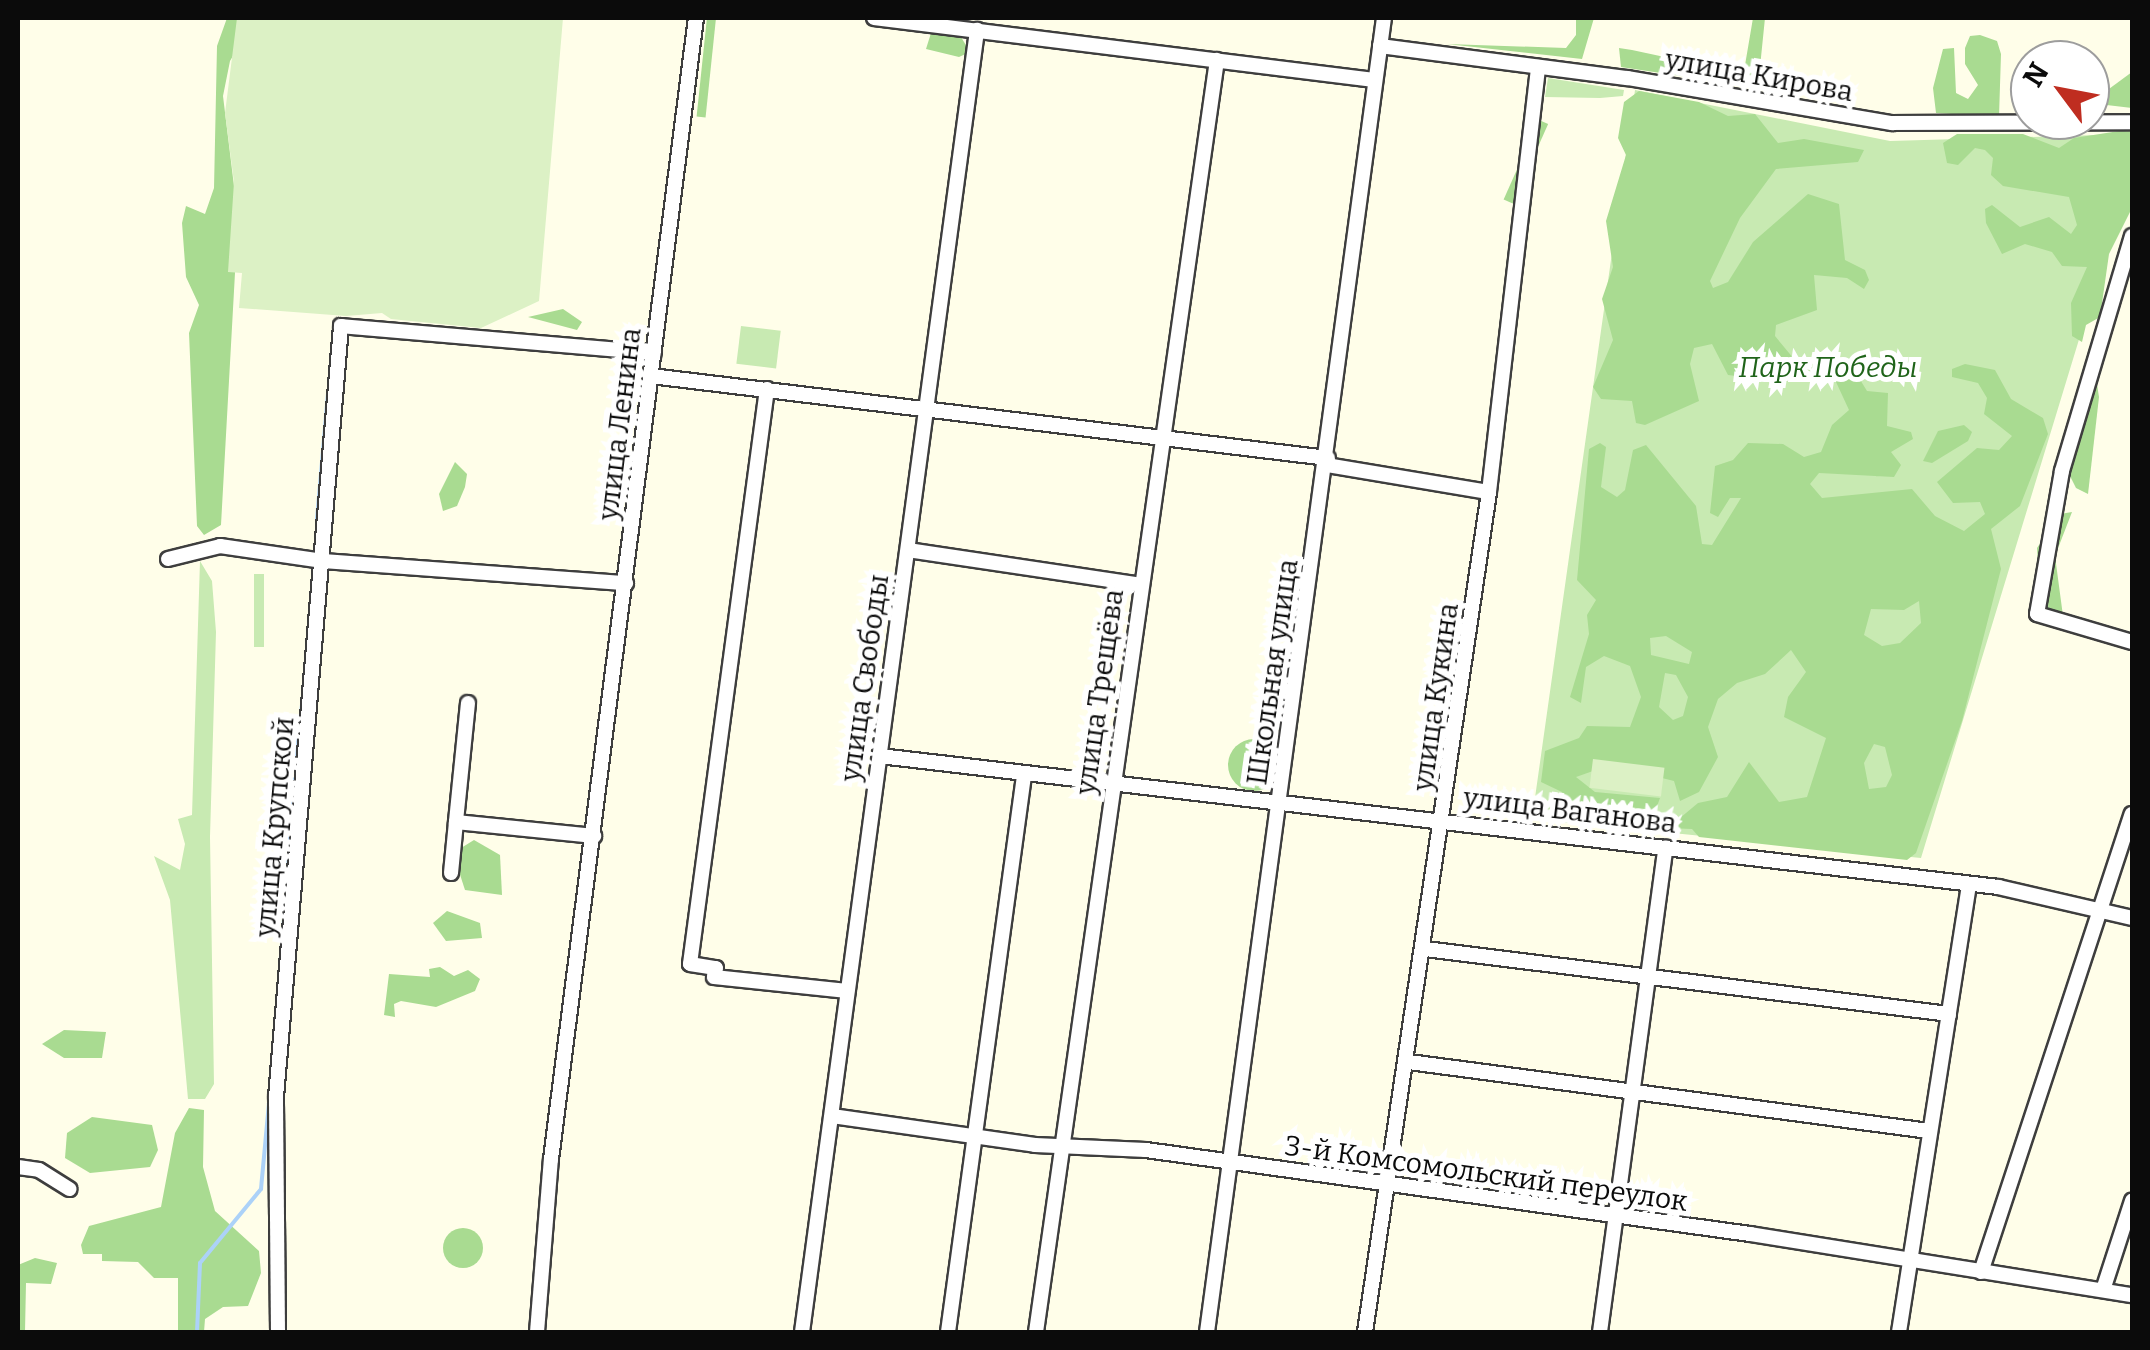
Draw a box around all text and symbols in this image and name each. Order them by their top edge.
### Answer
north arrow [2010,40,2110,140]
street label: улица Кирова [1663,43,1855,109]
text: N [2016,57,2056,93]
street label: улица Ленина [592,326,648,522]
park label: Парк Победы [1739,351,1917,385]
street label: Школьная улица [1241,557,1305,787]
street label: улица Свободы [834,572,896,784]
street label: улица Трещёва [1069,587,1131,797]
street label: улица Кукина [1406,601,1466,793]
street label: улица Крупской [249,716,301,938]
street label: улица Ваганова [1462,781,1678,841]
street label: 3-й Комсомольский переулок [1282,1129,1690,1219]

